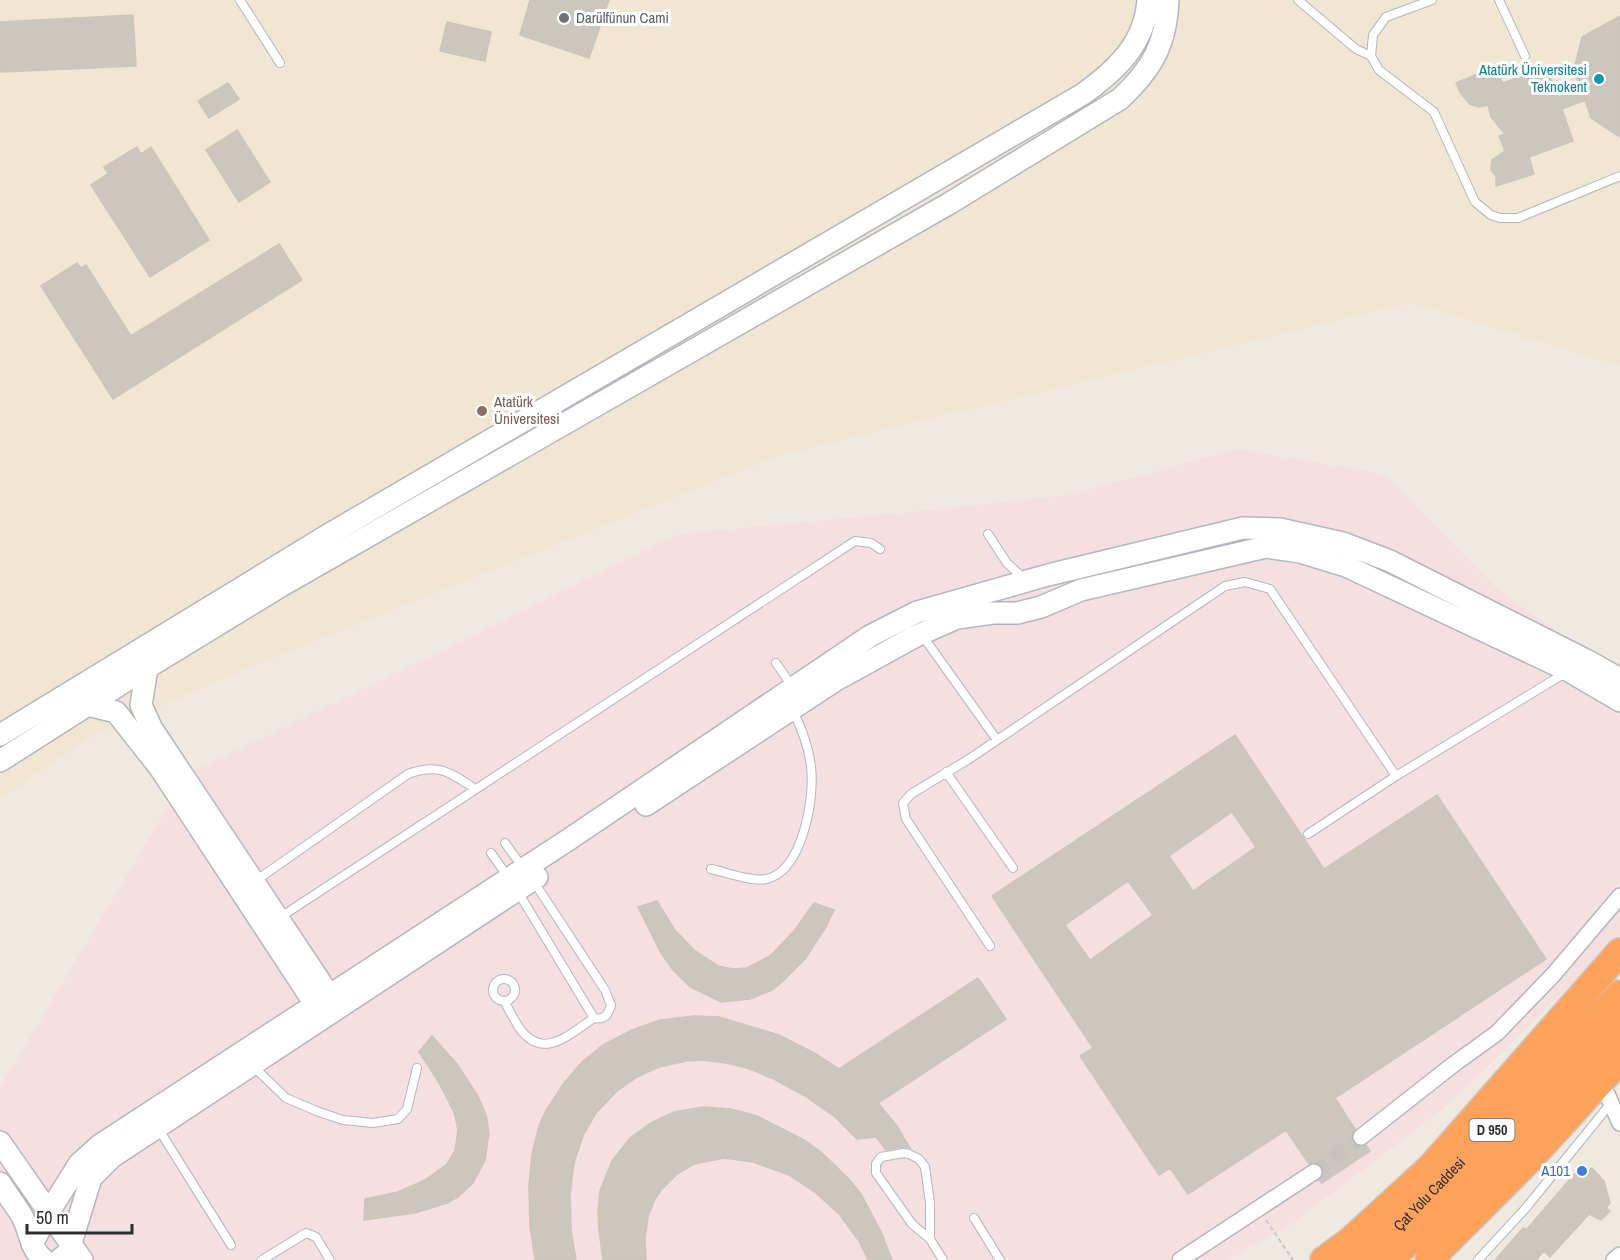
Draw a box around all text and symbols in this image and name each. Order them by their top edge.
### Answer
place label: Darülfünun Cami [576,7,669,28]
marker: Darülfünun Cami [557,11,571,25]
place label: Atatürk Üniversitesi Teknokent [1478,59,1588,97]
marker: Atatürk Üniversitesi Teknokent [1592,72,1606,86]
place label: Atatürk Üniversitesi [493,391,560,429]
marker: Atatürk Üniversitesi [475,404,489,418]
road number: D 950 [1470,1119,1514,1141]
street label: Çat Yolu Caddesi [1388,1152,1470,1236]
place label: A101 [1540,1160,1570,1181]
marker: A101 [1575,1164,1589,1178]
scale bar [27,1197,132,1235]
text: 50 m [36,1205,69,1230]

